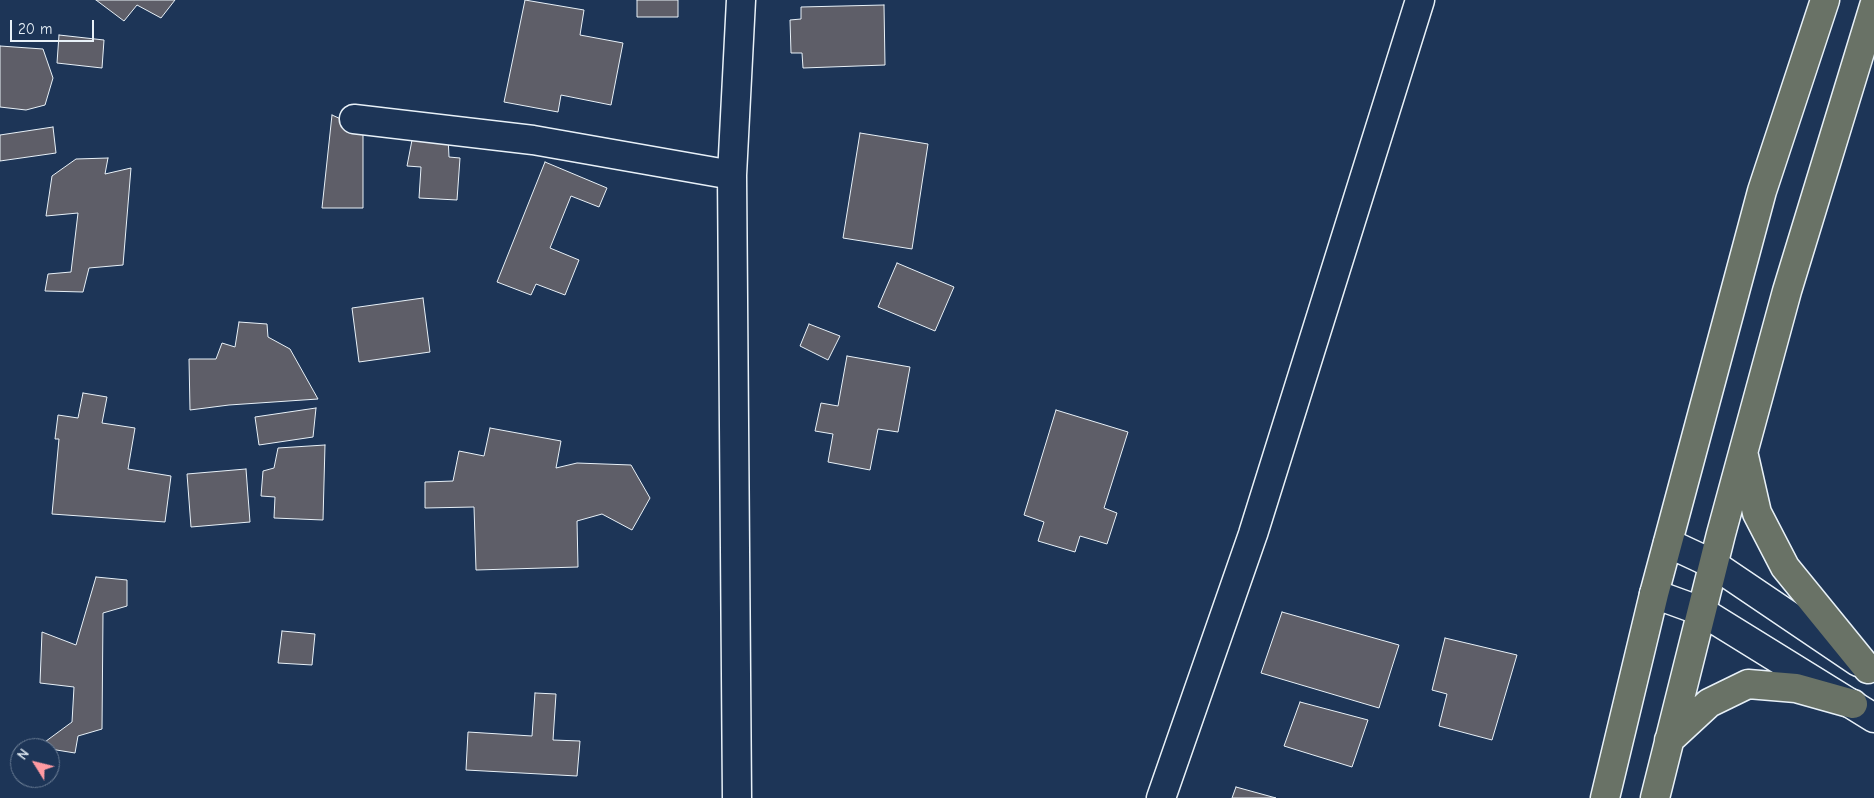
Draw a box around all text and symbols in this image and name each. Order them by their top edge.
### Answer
scale bar [12,10,96,42]
text: 20 m [18,20,52,38]
north arrow [10,738,60,788]
text: N [14,746,33,763]

